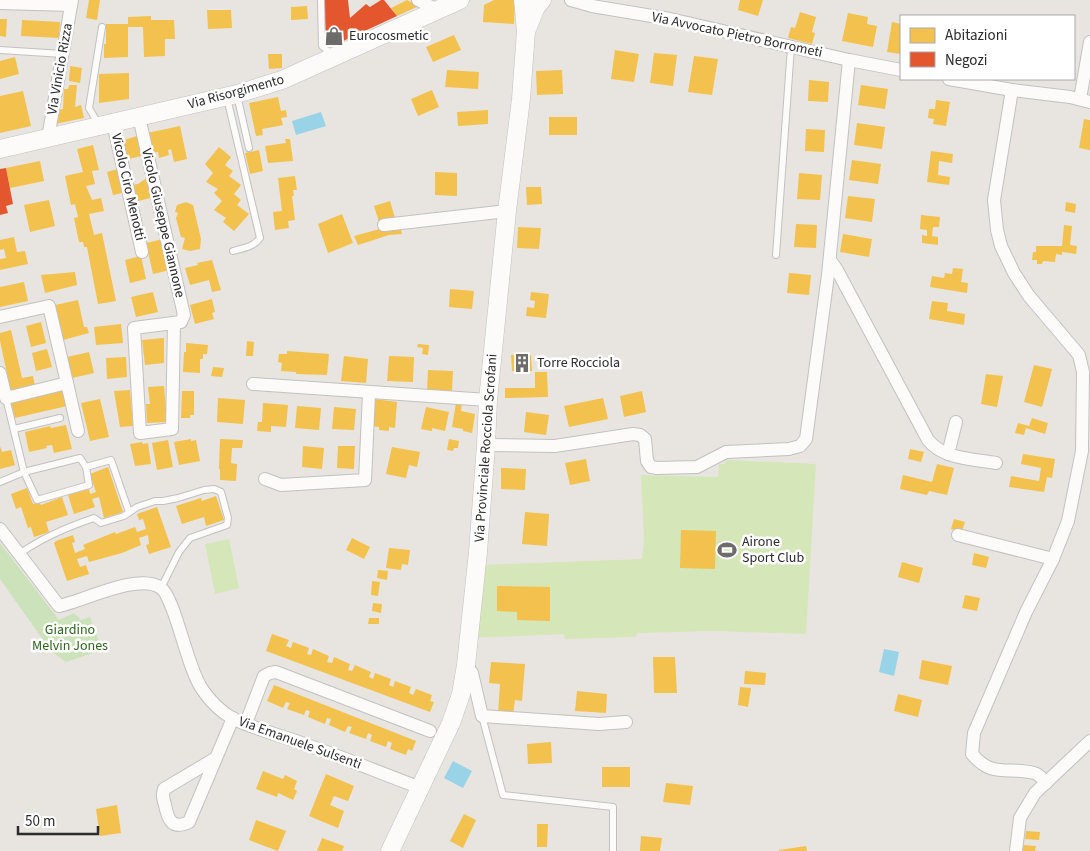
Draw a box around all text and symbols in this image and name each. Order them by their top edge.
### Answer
street label: Via Avvocato Pietro Borrometi [650,7,824,63]
legend [900,15,1075,80]
street label: Via Vinicio Rizza [42,22,78,116]
shop icon: Eurocosmetic [323,25,345,47]
text: Abitazioni [945,25,1008,46]
place label: Eurocosmetic [349,26,429,46]
text: Negozi [945,50,987,71]
street label: Via Risorgimento [186,70,286,114]
street label: Vicolo Ciro Menotti [106,131,150,243]
street label: Vicolo Giuseppe Giannone [136,146,190,300]
building icon: Torre Rocciola [511,352,533,374]
street label: Via Provinciale Rocciola Scrofani [469,353,503,543]
place label: Torre Rocciola [537,353,620,373]
place label: Airone Sport Club [742,532,804,568]
sports icon: Airone Sport Club [716,539,738,561]
park label: Giardino Melvin Jones [32,620,108,656]
street label: Via Emanuele Sulsenti [236,711,364,775]
scale bar [18,804,98,836]
text: 50 m [25,811,55,832]

